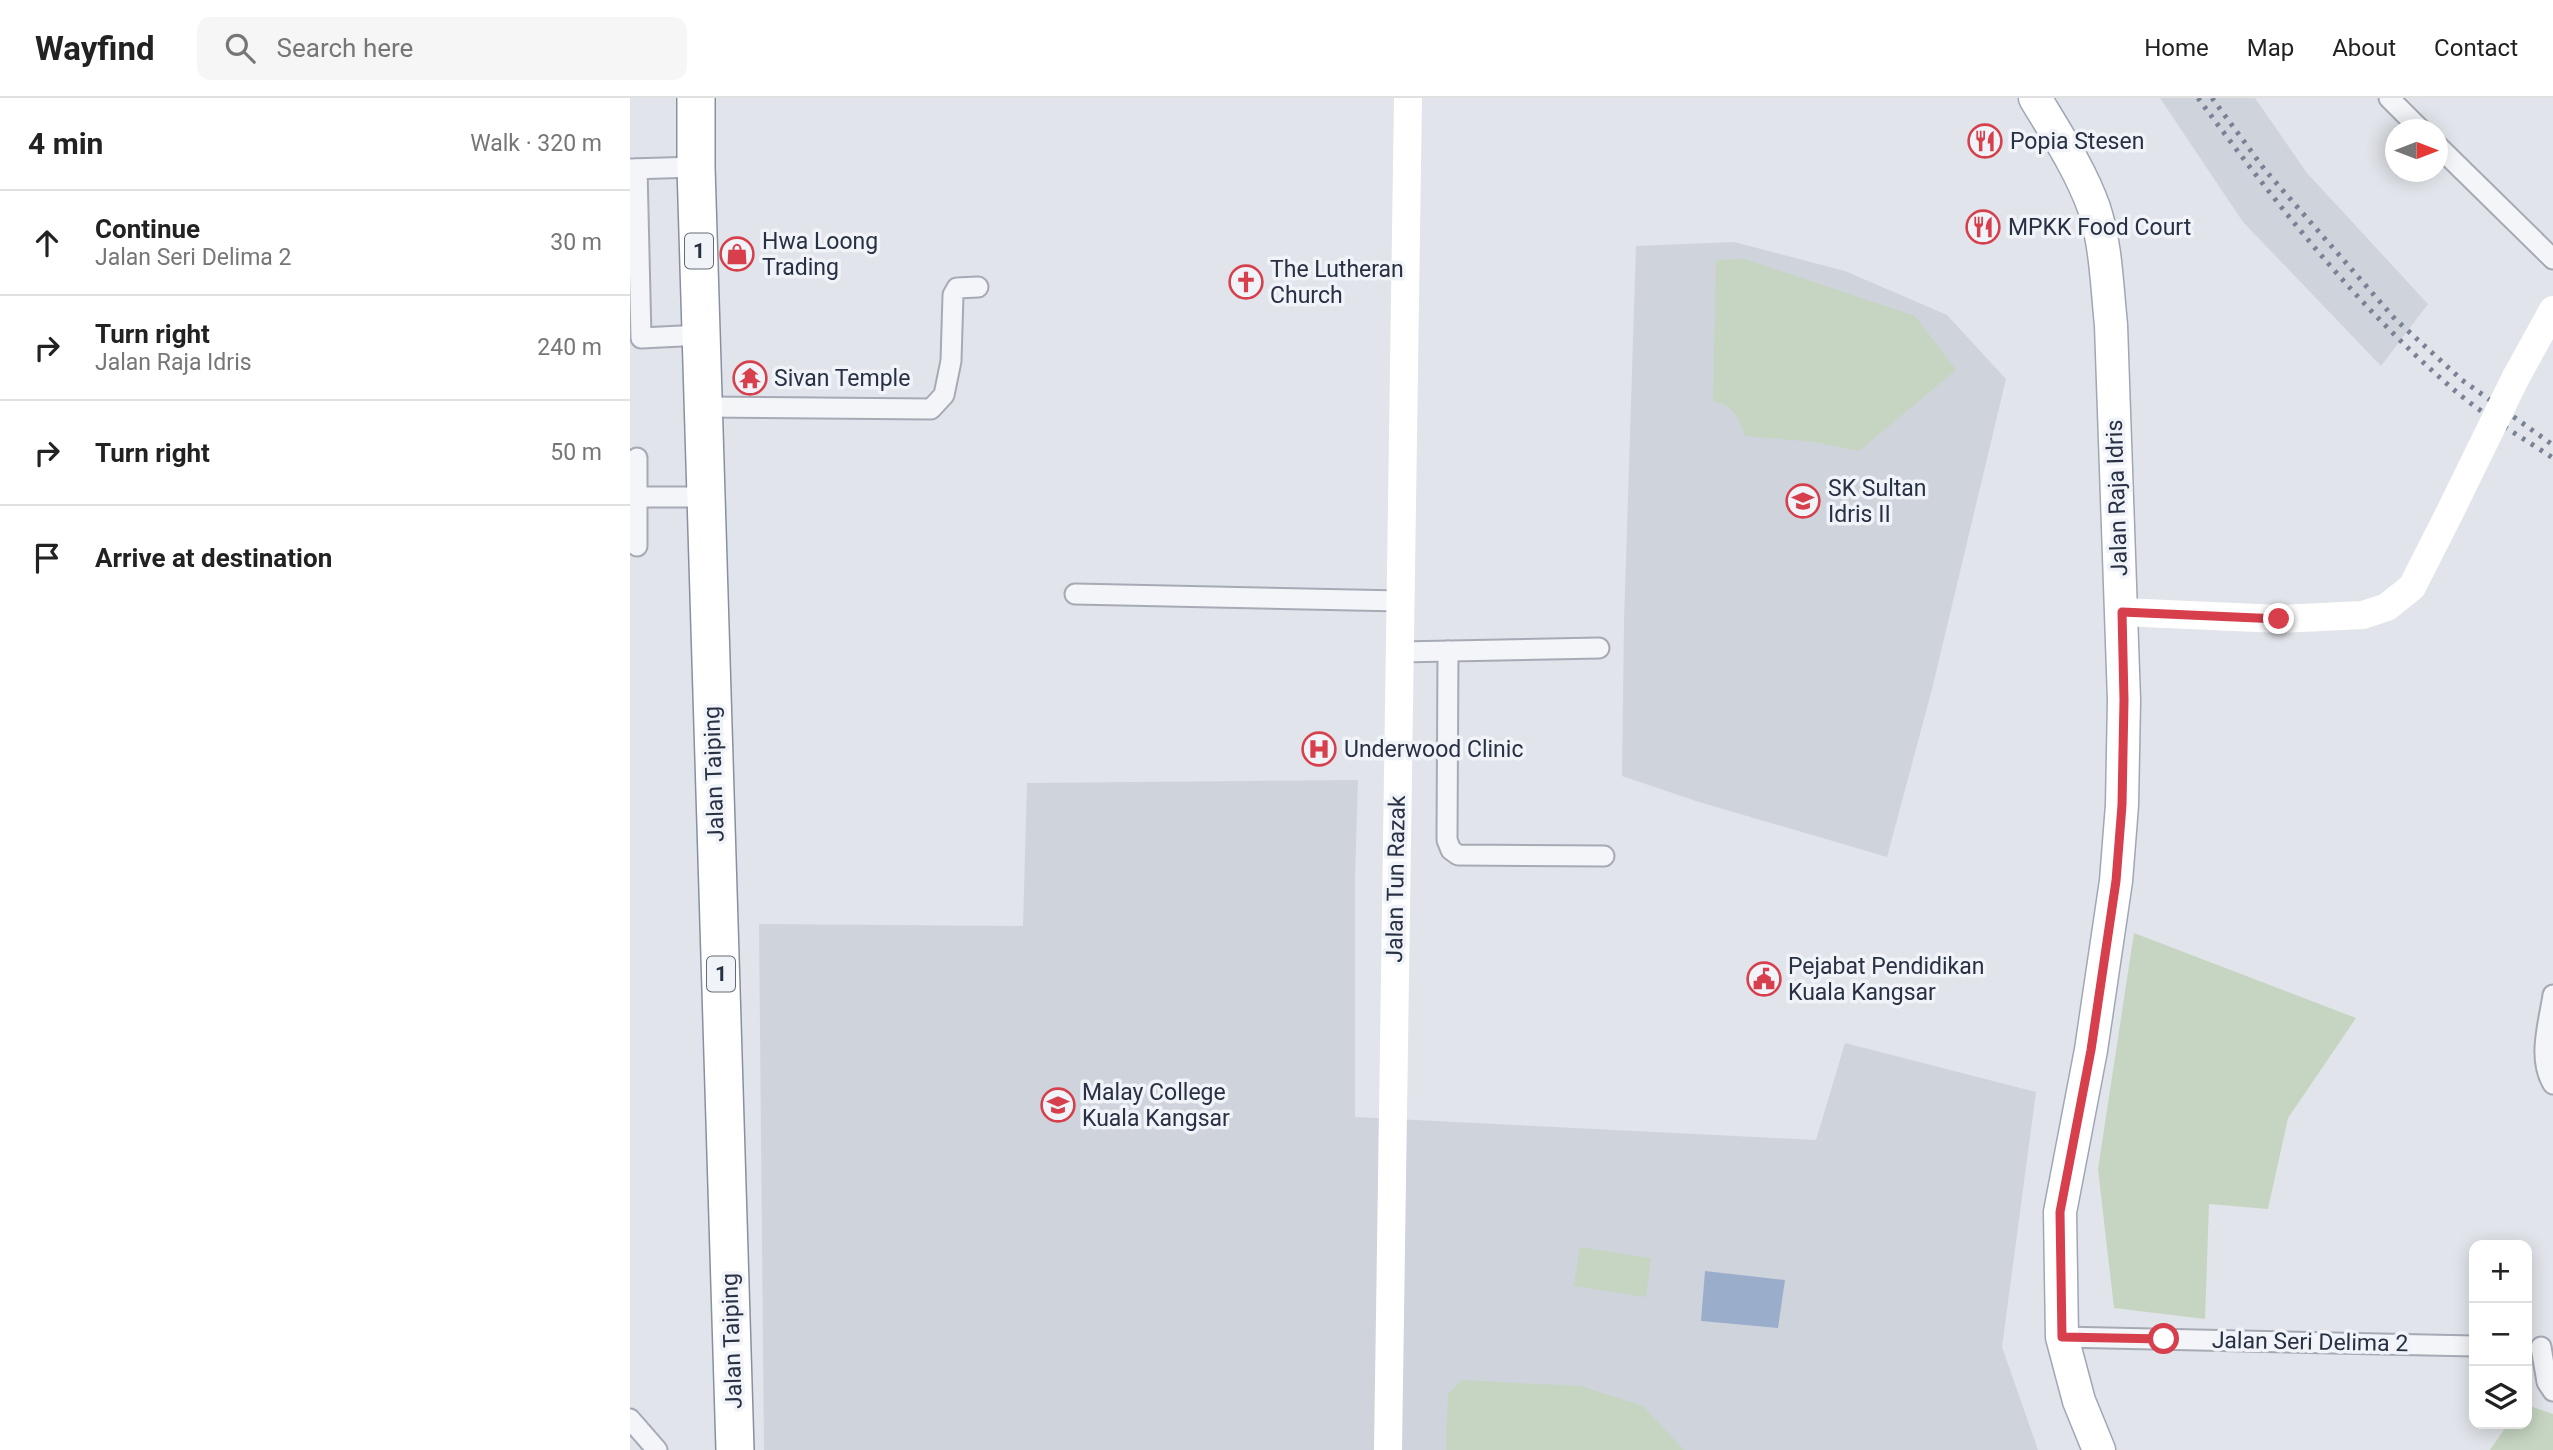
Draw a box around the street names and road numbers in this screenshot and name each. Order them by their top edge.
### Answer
road number: 1 [685,234,713,268]
street label: Jalan Raja Idris [2101,419,2133,577]
street label: Jalan Taiping [698,706,730,842]
street label: Jalan Tun Razak [1381,795,1411,963]
road number: 1 [707,956,735,992]
street label: Jalan Taiping [716,1273,748,1409]
street label: Jalan Seri Delima 2 [2212,1327,2409,1357]

